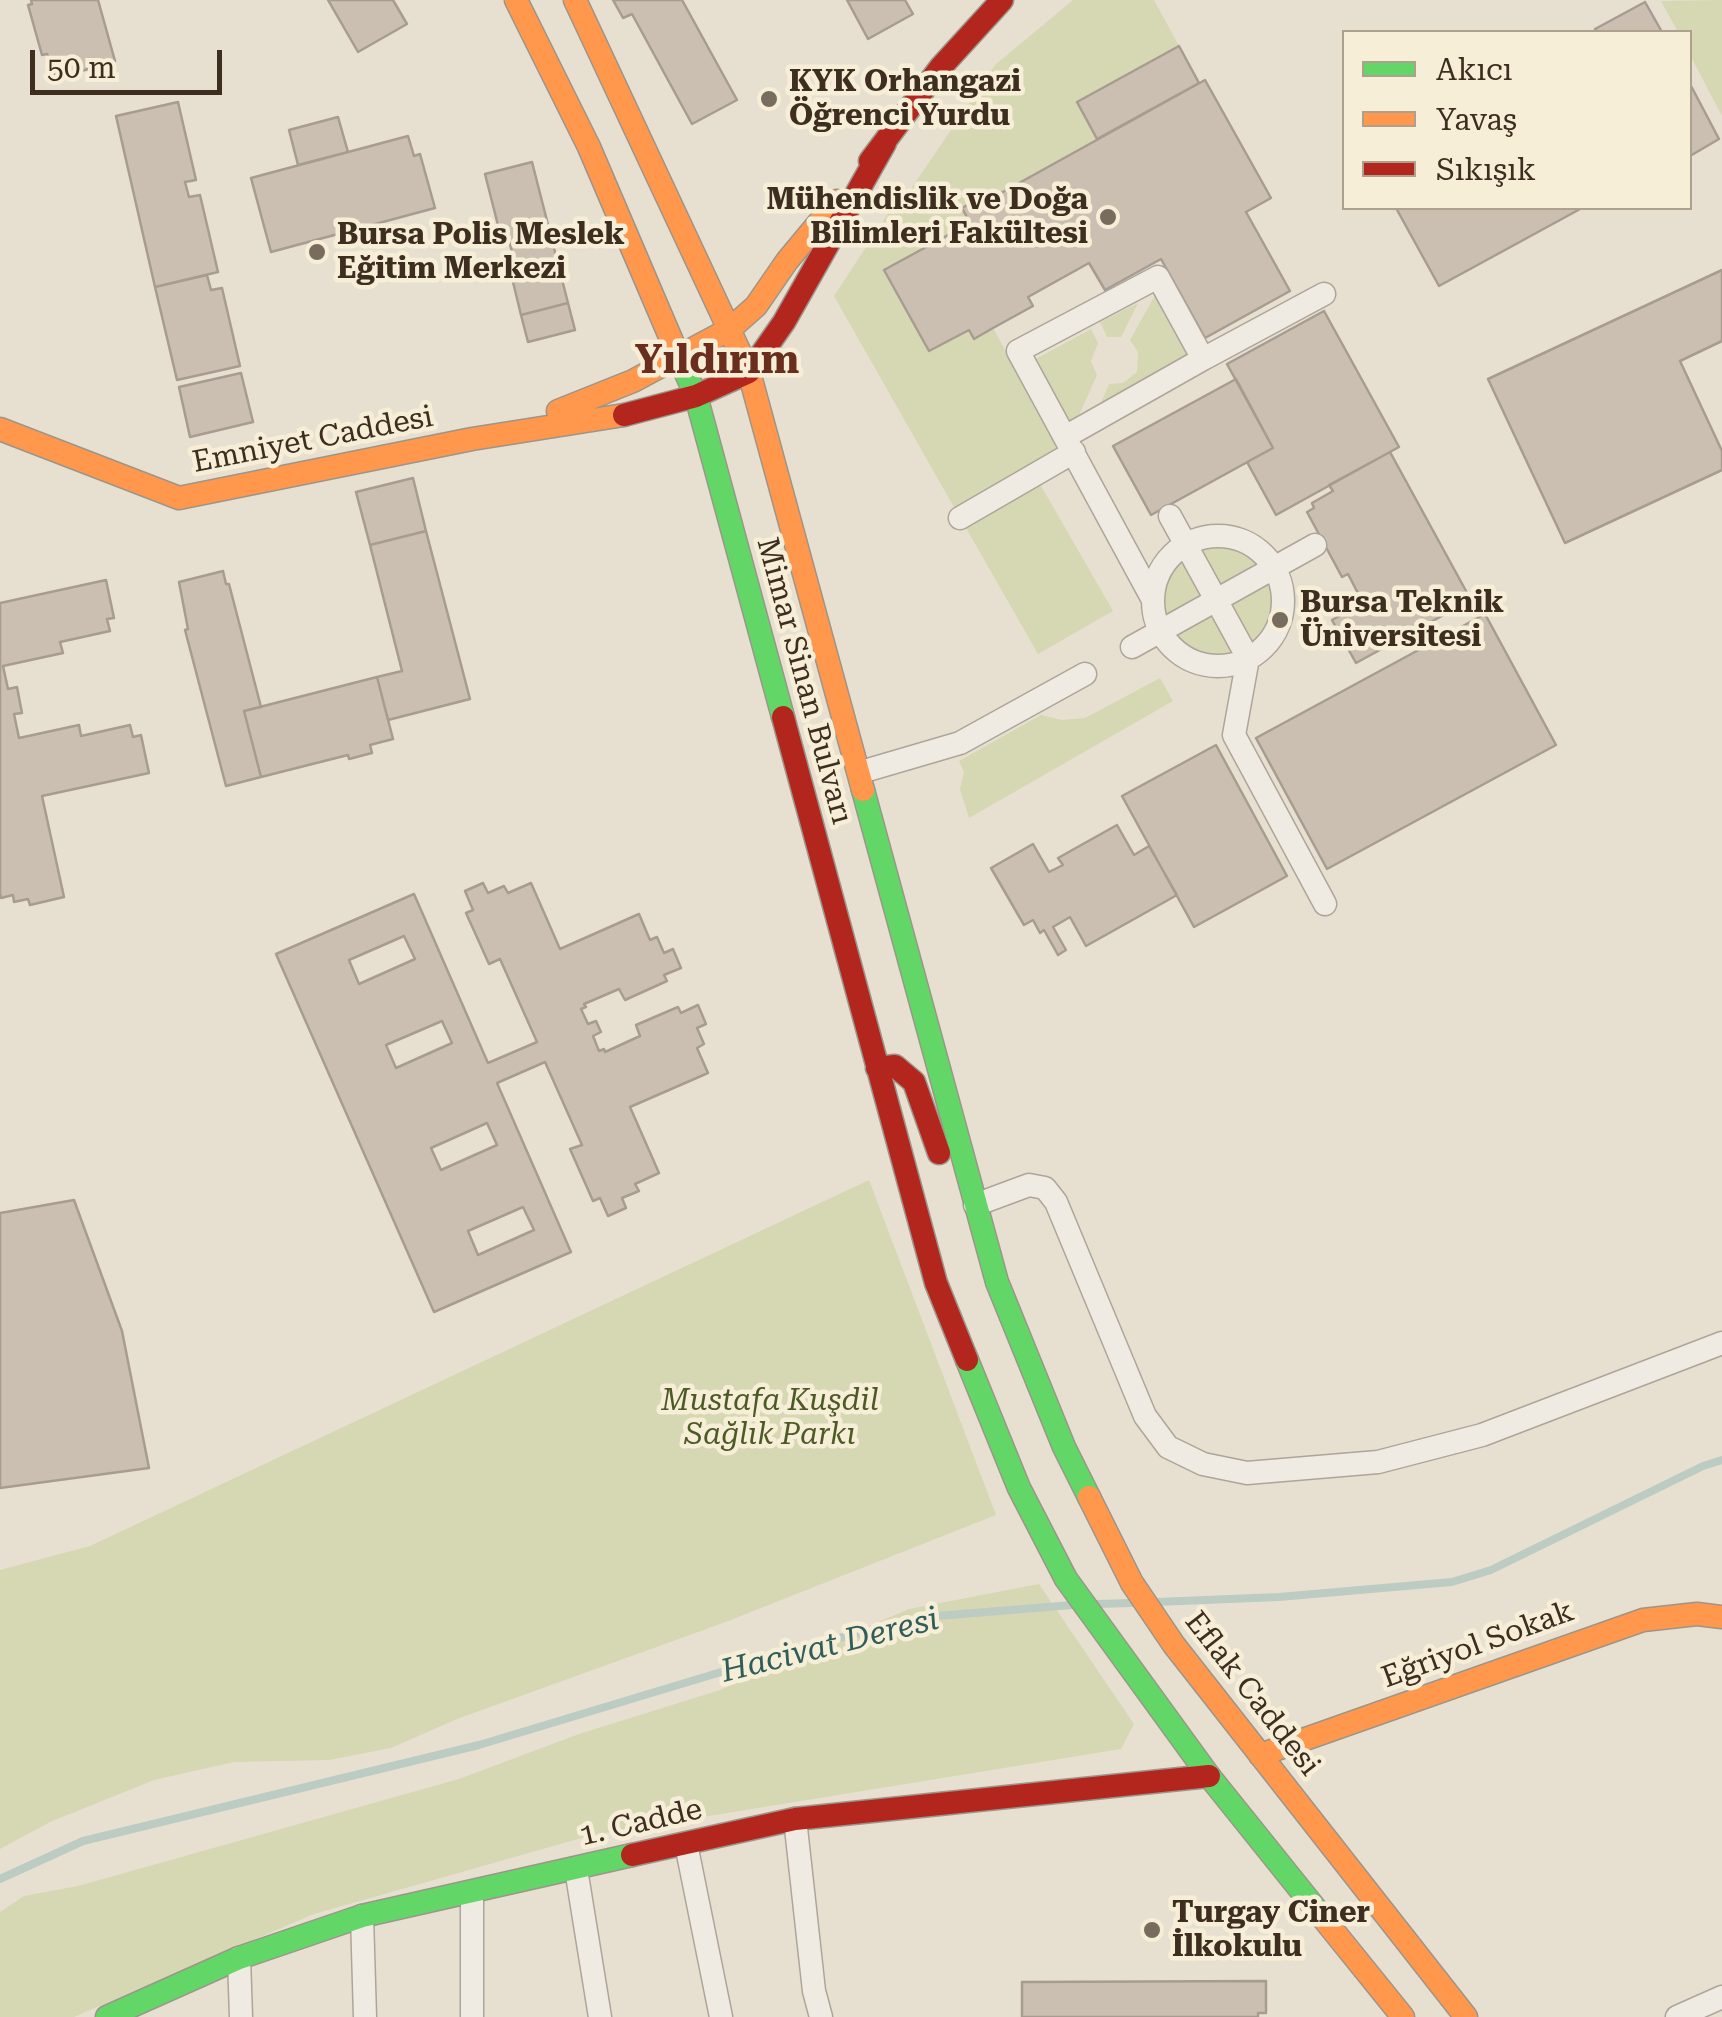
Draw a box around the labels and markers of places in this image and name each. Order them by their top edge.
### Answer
place label: KYK Orhangazi Öğrenci Yurdu [789,64,1021,134]
marker: KYK Orhangazi Öğrenci Yurdu [758,88,780,110]
place label: Mühendislik ve Doğa Bilimleri Fakültesi [766,182,1088,252]
marker: Mühendislik ve Doğa Bilimleri Fakültesi [1097,206,1119,228]
place label: Bursa Polis Meslek Eğitim Merkezi [337,217,625,288]
marker: Bursa Polis Meslek Eğitim Merkezi [306,241,328,263]
place label: Bursa Teknik Üniversitesi [1300,585,1504,656]
marker: Bursa Teknik Üniversitesi [1269,609,1291,631]
place label: Turgay Ciner İlkokulu [1172,1895,1370,1966]
marker: Turgay Ciner İlkokulu [1141,1919,1163,1941]

